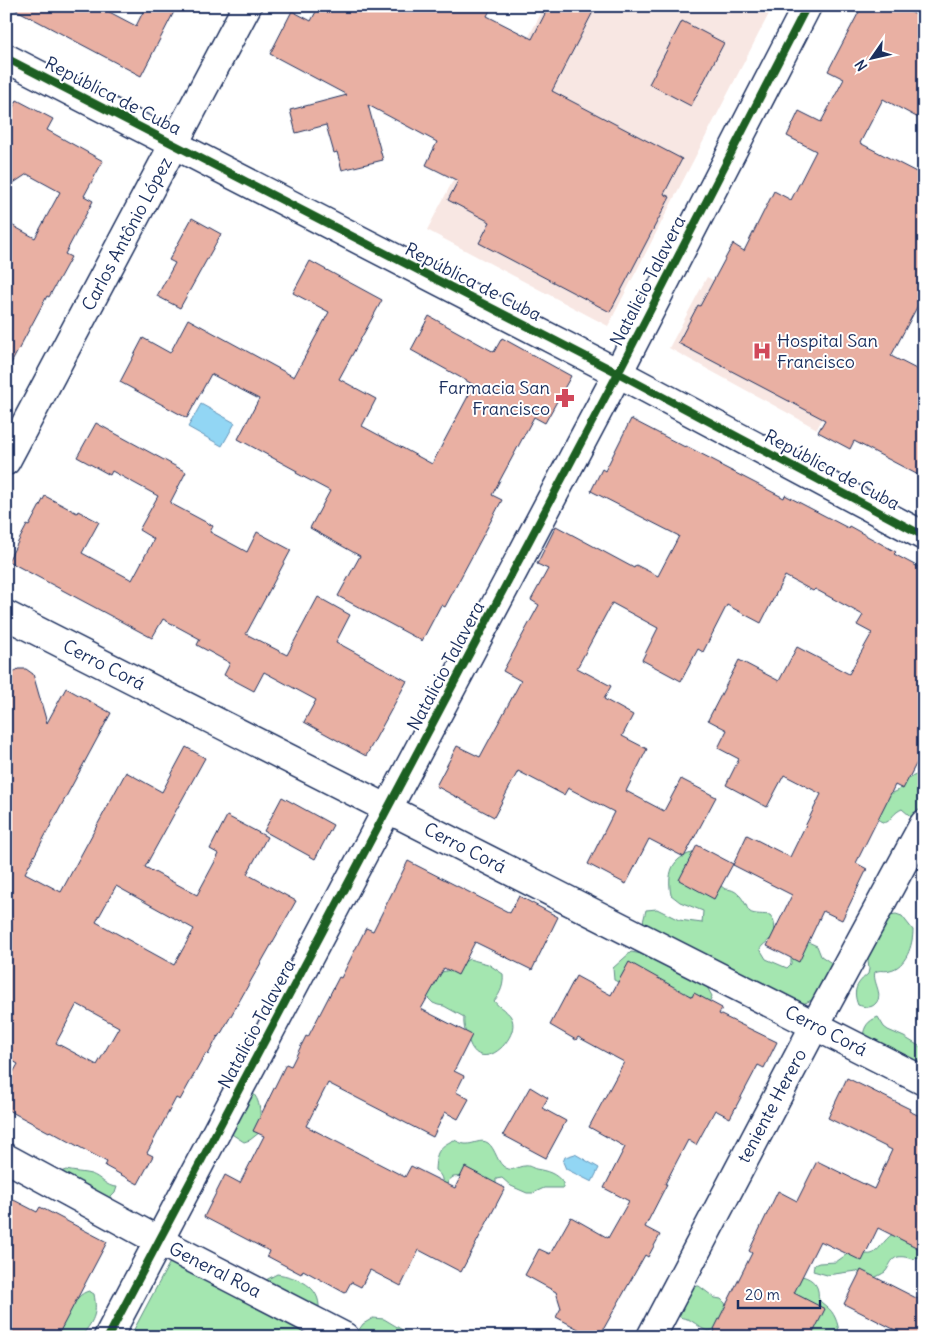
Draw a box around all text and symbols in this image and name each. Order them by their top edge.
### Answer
north arrow [848,32,898,82]
street label: República de Cuba [41,51,185,140]
text: N [851,56,871,74]
street label: Carlos Antônio López [76,153,177,315]
street label: Natalicio Talavera [605,212,690,350]
street label: República de Cuba [401,237,545,326]
place label: Hospital San Francisco [777,329,878,373]
hospital icon: Hospital San Francisco [751,340,773,362]
place label: Farmacia San Francisco [439,376,550,420]
pharmacy icon: Farmacia San Francisco [554,387,576,409]
street label: República de Cuba [761,424,904,515]
street label: Natalicio Talavera [402,597,489,734]
street label: Cerro Corá [59,634,149,695]
street label: Cerro Corá [420,817,510,878]
street label: Natalicio Talavera [213,955,300,1092]
street label: Cerro Corá [781,1000,871,1061]
street label: teniente Herero [732,1045,811,1167]
street label: General Roa [165,1237,265,1303]
scale bar [738,1278,820,1310]
text: 20 m [745,1285,780,1304]

